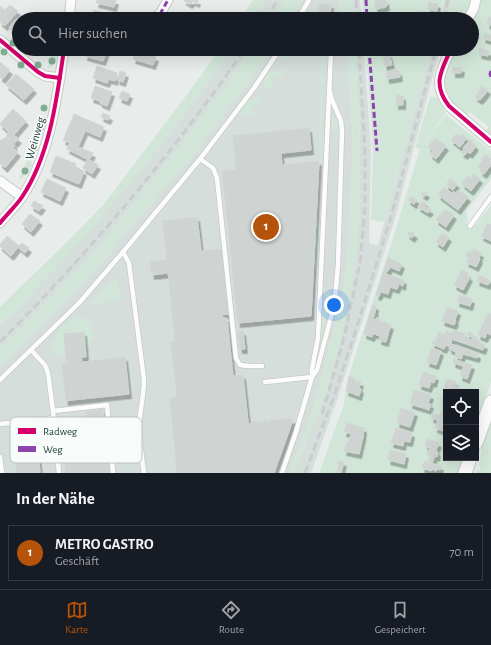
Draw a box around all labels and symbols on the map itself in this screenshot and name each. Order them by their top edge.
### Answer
street label: Weinweg [23,115,47,161]
pin: 1 [253,212,279,242]
your location [324,295,344,315]
legend [10,417,142,463]
text: Radweg [43,426,78,437]
text: Weg [43,444,63,455]

